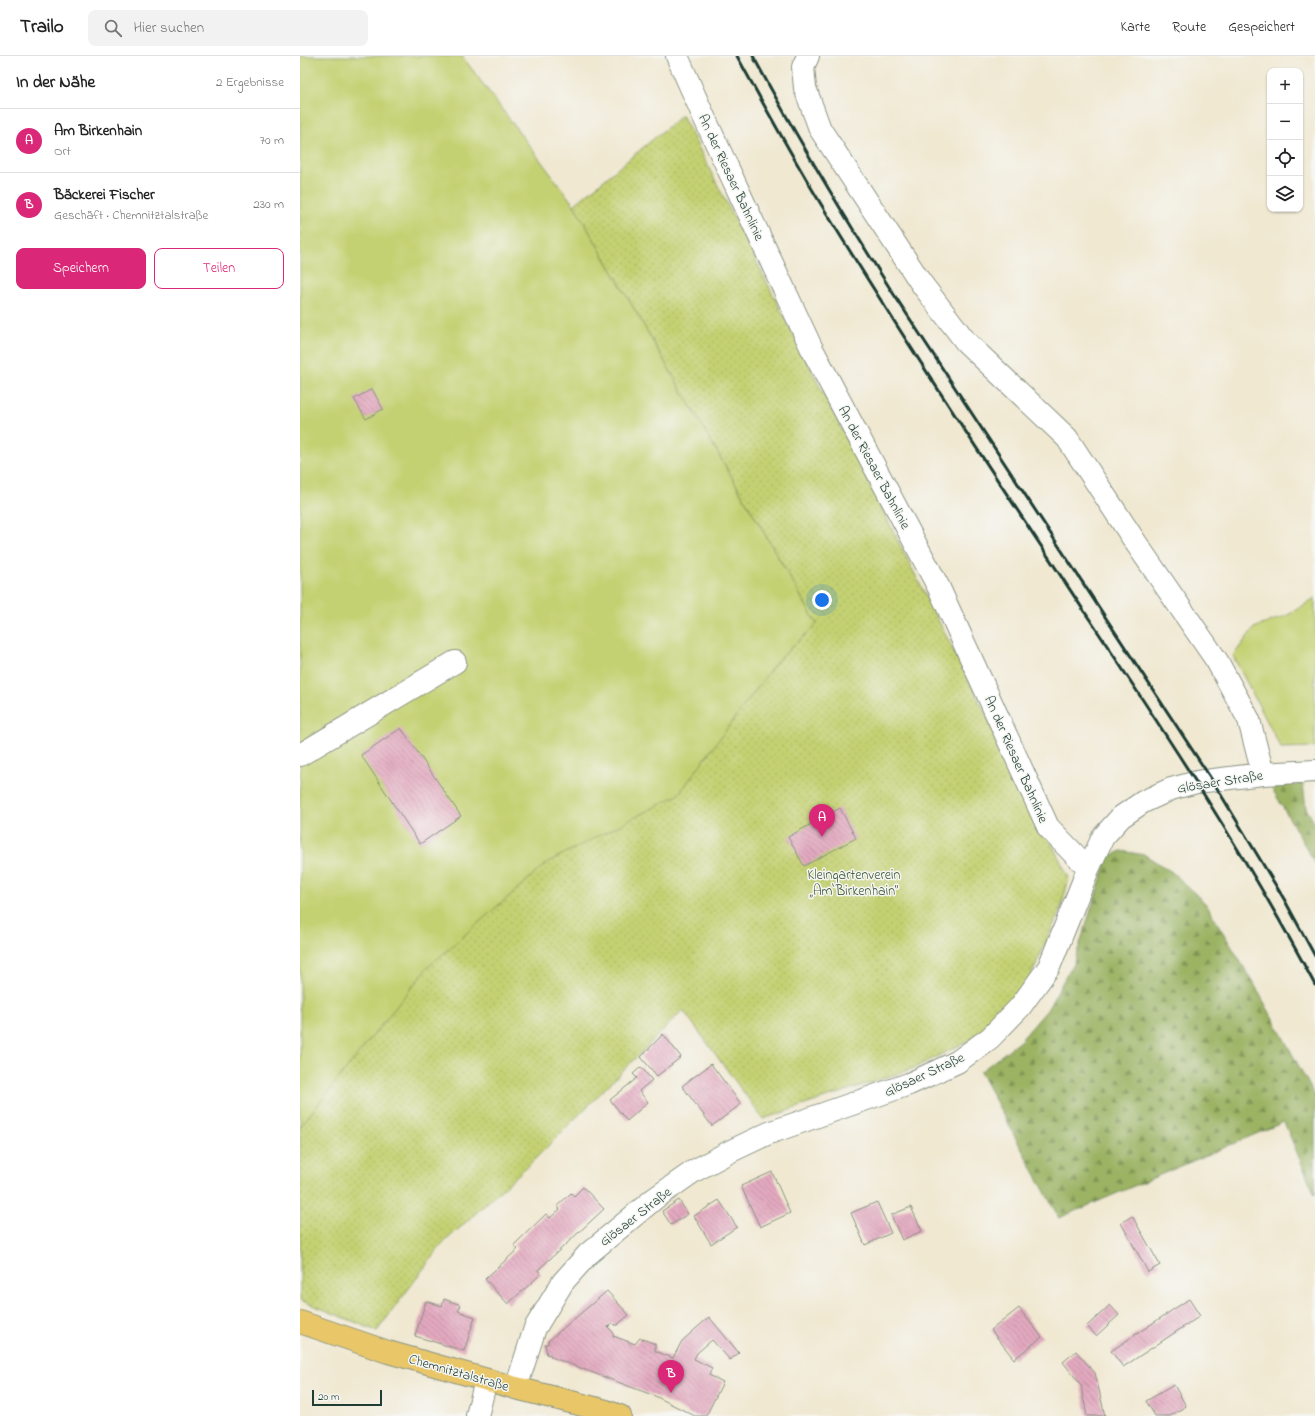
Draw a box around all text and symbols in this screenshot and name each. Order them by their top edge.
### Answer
search box [88,10,368,46]
text: Trailo [20,14,64,41]
icon: search [102,17,124,39]
text: Hier suchen [134,17,204,39]
text: Karte [1121,17,1150,38]
text: Route [1172,17,1206,38]
text: Gespeichert [1228,17,1295,38]
map controls [1267,68,1303,212]
button: + [1267,68,1303,104]
text: In der Nähe [16,70,95,95]
text: 2 Ergebnisse [216,73,284,92]
button: − [1267,104,1303,140]
street label: An der Riesaer Bahnlinie [692,111,770,245]
text: Am Birkenhain [54,120,142,142]
text: A [25,131,33,150]
text: 70 m [260,131,284,150]
button: locate [1267,140,1303,176]
text: Ort [54,142,71,161]
button: layers [1267,176,1303,212]
text: Bäckerei Fischer [54,184,155,206]
text: B [25,195,33,214]
text: 230 m [253,195,284,214]
text: Geschäft · Chemnitztalstraße [54,206,208,225]
button: Speichern [16,248,146,289]
button: Teilen [154,248,284,289]
street label: An der Riesaer Bahnlinie [832,402,916,534]
your location [812,590,832,610]
street label: An der Riesaer Bahnlinie [978,693,1053,827]
street label: Glösaer Straße [1176,765,1265,800]
pin: A [809,804,835,837]
park label: Kleingartenverein „Am Birkenhain“ [807,865,901,902]
street label: Glösaer Straße [881,1047,969,1103]
street label: Glösaer Straße [595,1182,677,1252]
street label: Chemnitztalstraße [406,1349,512,1398]
pin: B [658,1360,684,1393]
scale bar [312,1388,382,1407]
text: 20 m [318,1389,340,1405]

